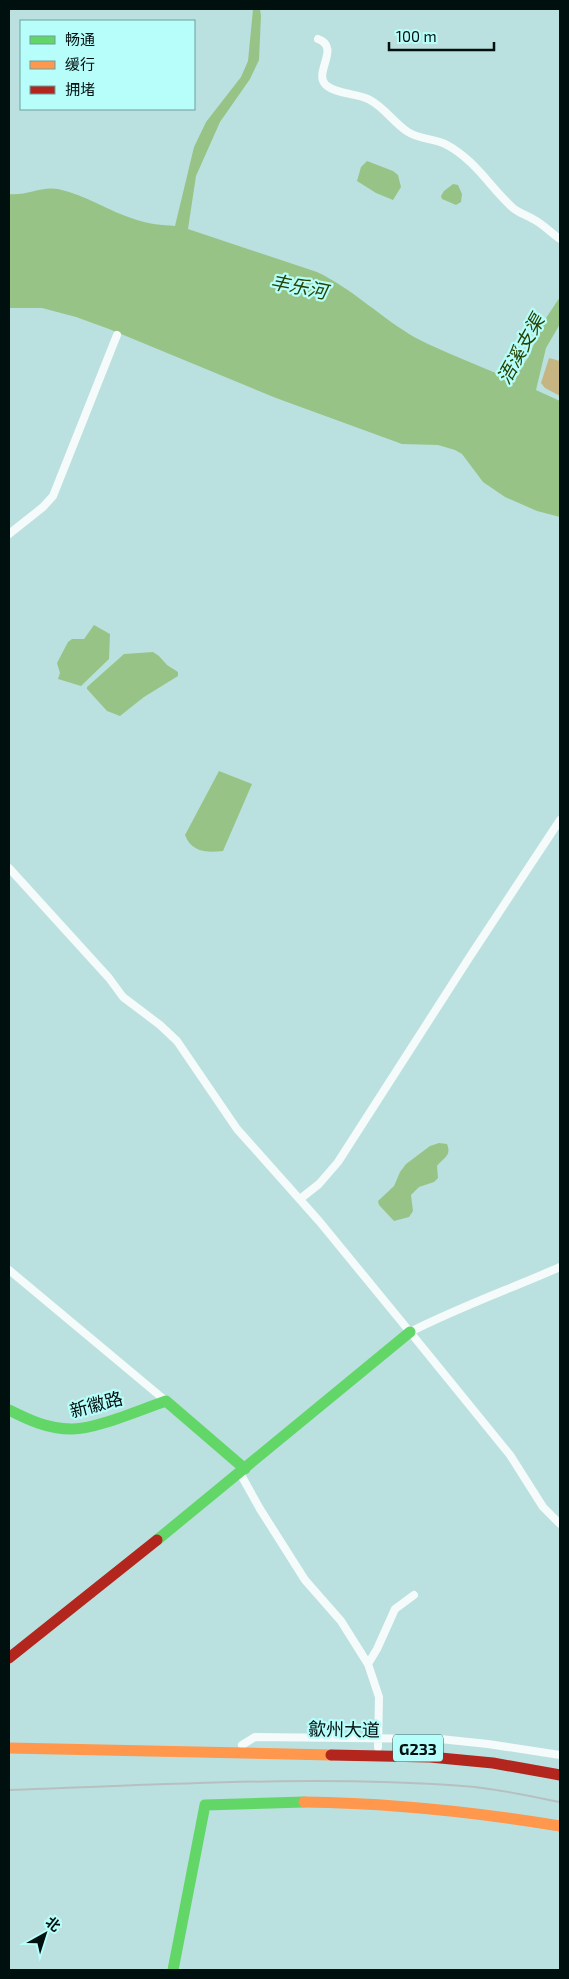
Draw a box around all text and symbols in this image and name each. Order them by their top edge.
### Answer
legend [20,20,195,110]
scale bar [389,20,494,52]
text: 100 m [396,27,437,45]
text: 畅通 [65,30,95,48]
text: 缓行 [65,55,95,73]
text: 拥堵 [65,80,95,98]
water label: 丰乐河 [269,269,333,303]
water label: 浯溪支渠 [492,308,550,388]
street label: 新徽路 [67,1386,125,1422]
street label: 歙州大道 [308,1717,380,1741]
road number: G233 [393,1735,443,1762]
north arrow [20,1909,70,1959]
text: 北 [43,1912,64,1935]

